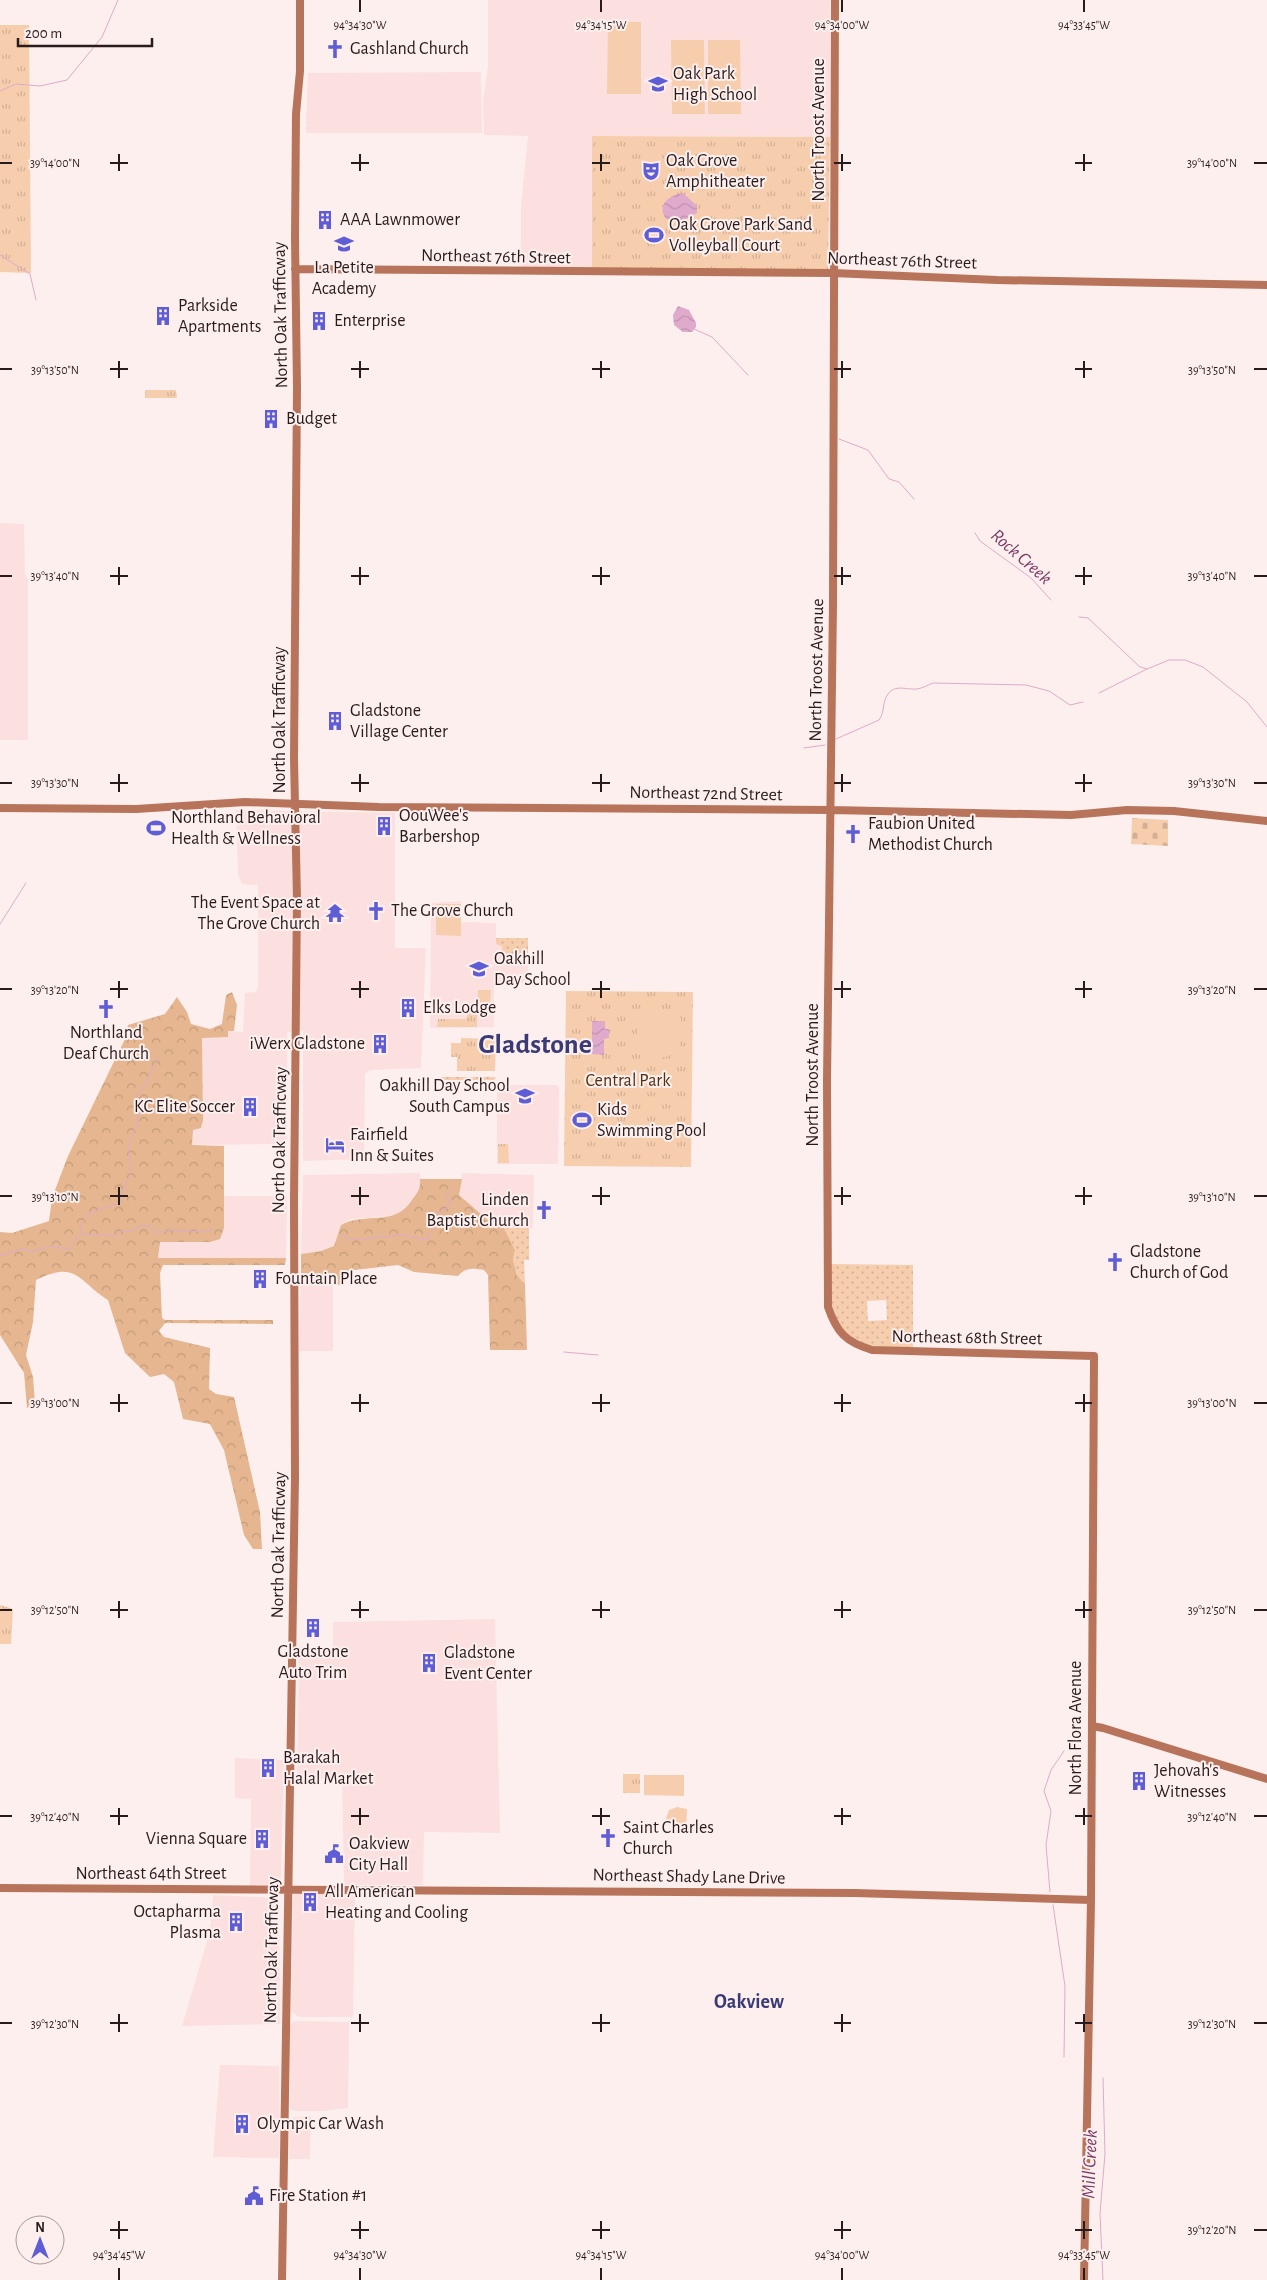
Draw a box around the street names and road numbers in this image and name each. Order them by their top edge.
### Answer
street label: North Troost Avenue [810,58,828,202]
street label: North Oak Trafficway [271,241,291,389]
street label: Northeast 76th Street [421,247,571,267]
street label: Northeast 76th Street [827,249,977,273]
street label: North Troost Avenue [807,598,827,742]
street label: North Oak Trafficway [271,646,289,793]
street label: Northeast 72nd Street [629,784,783,804]
street label: North Troost Avenue [804,1003,822,1147]
street label: North Oak Trafficway [270,1066,290,1214]
street label: Northeast 68th Street [891,1328,1043,1348]
street label: North Oak Trafficway [269,1471,289,1619]
street label: North Flora Avenue [1067,1661,1085,1795]
street label: Northeast 64th Street [75,1865,227,1883]
street label: Northeast Shady Lane Drive [592,1866,786,1888]
street label: North Oak Trafficway [262,1876,282,2024]

